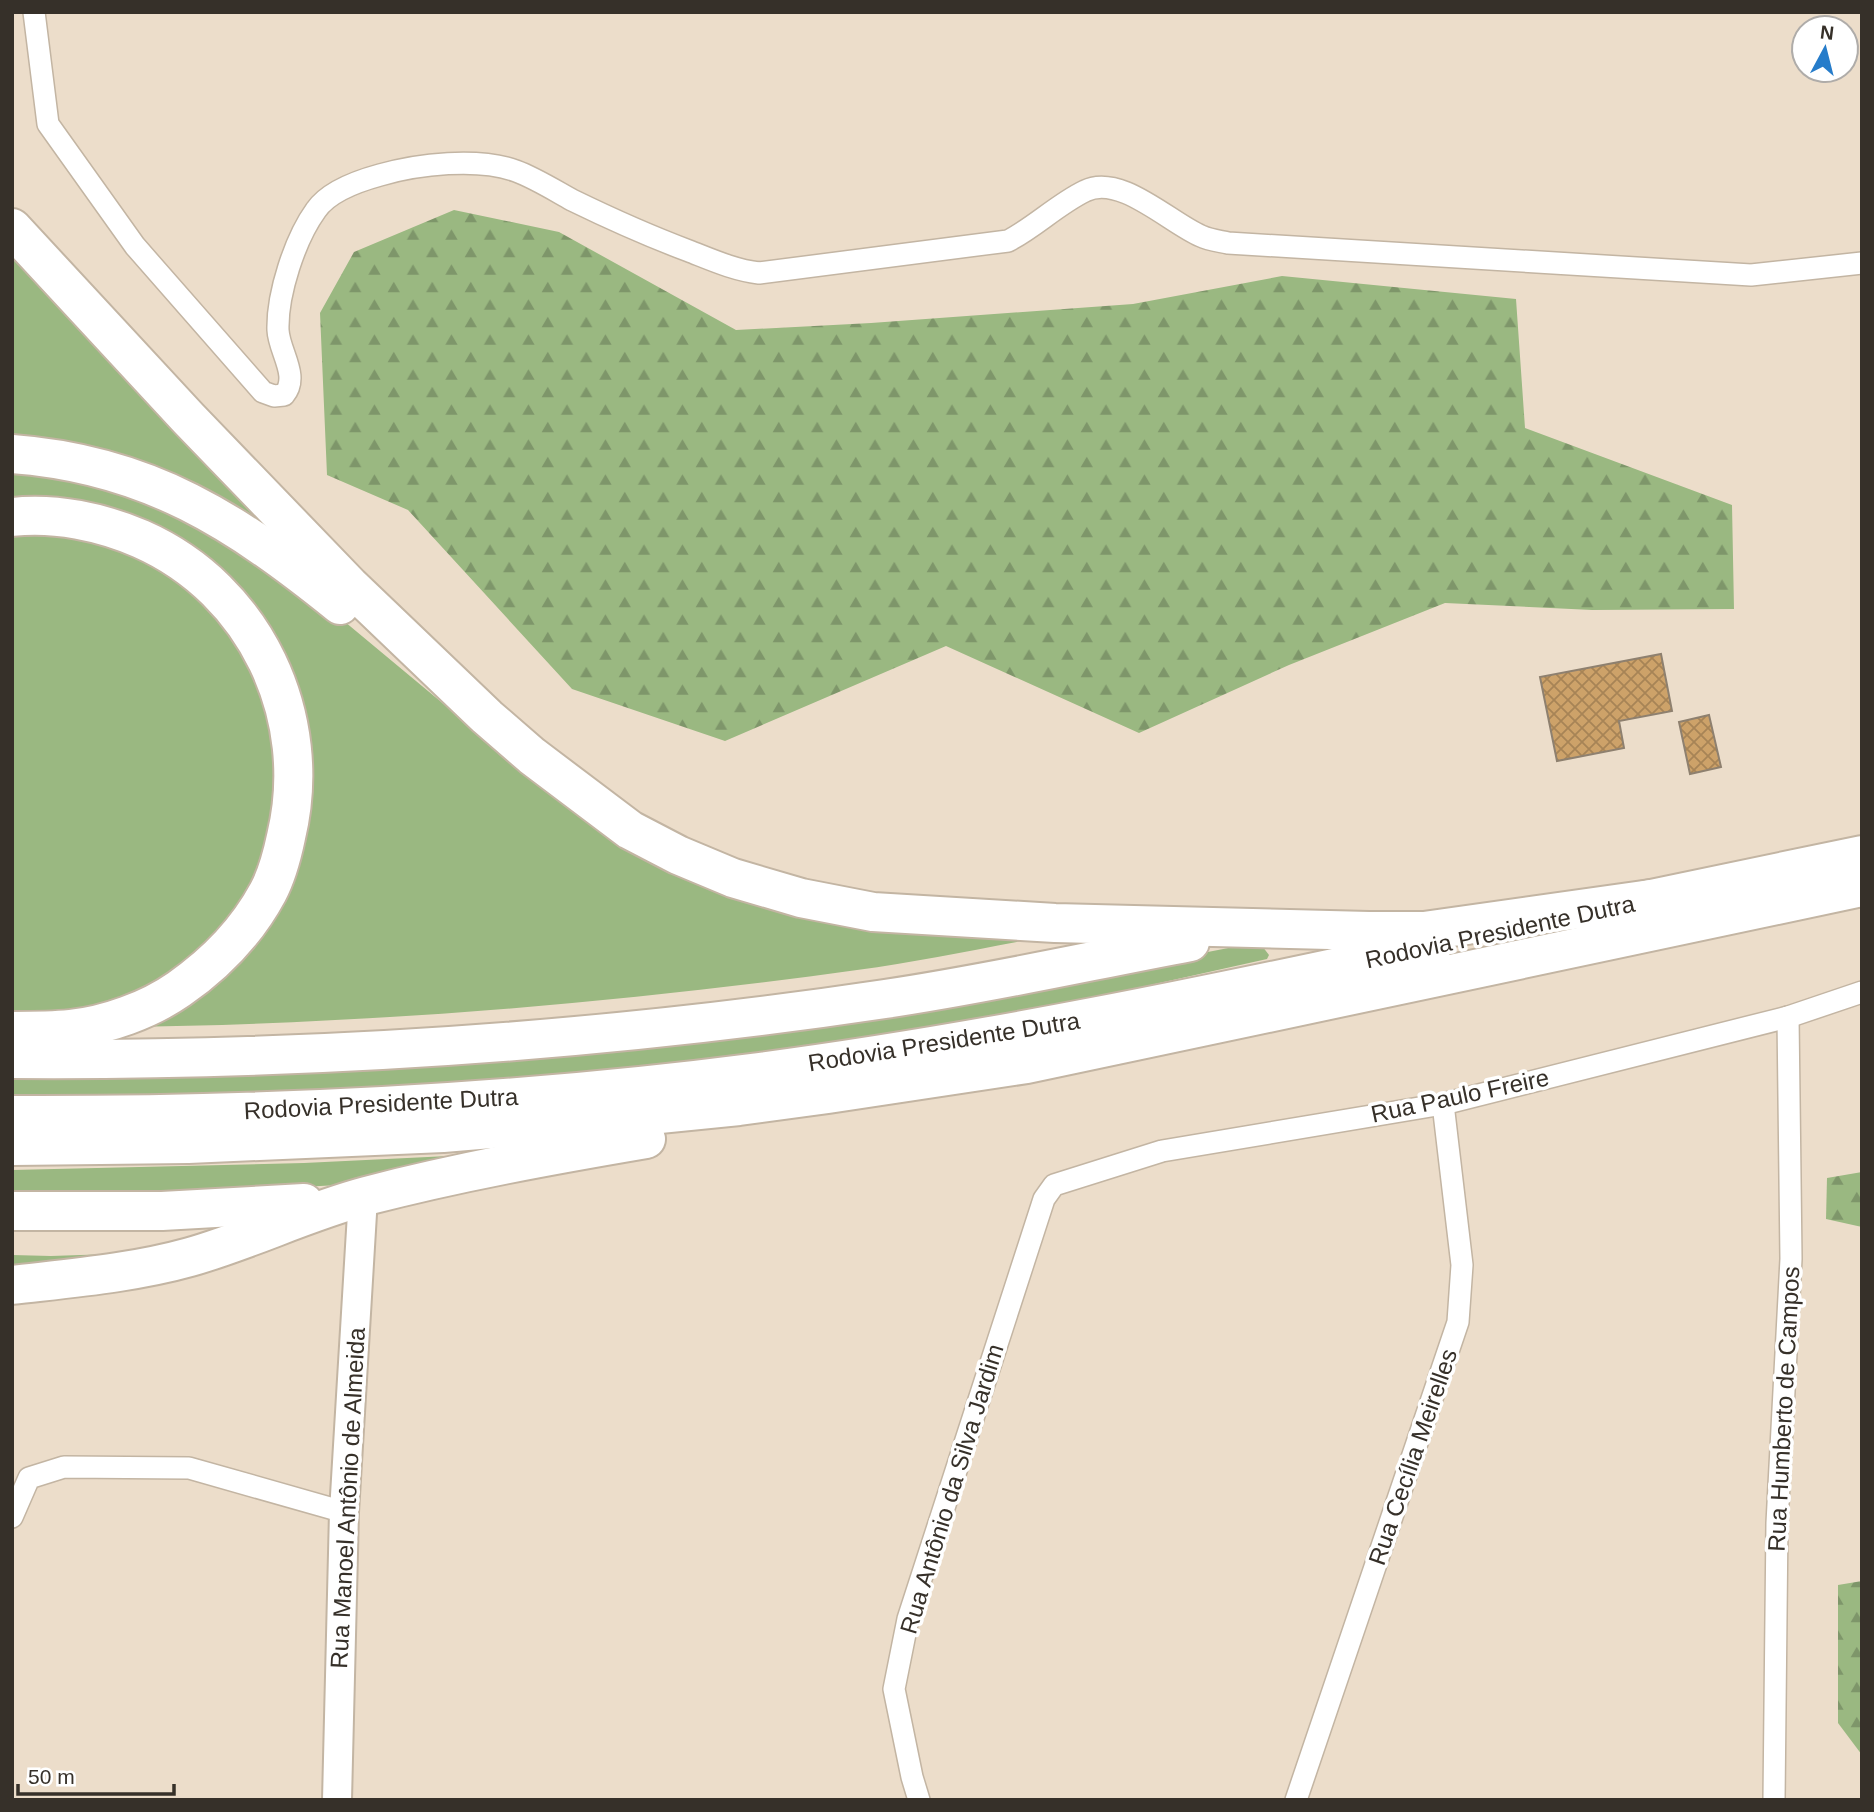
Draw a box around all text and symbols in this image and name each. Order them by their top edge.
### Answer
north arrow [1790,14,1860,84]
text: N [1819,21,1835,44]
street label: Rodovia Presidente Dutra [1363,890,1638,973]
street label: Rodovia Presidente Dutra [806,1007,1082,1076]
street label: Rua Paulo Freire [1368,1063,1551,1128]
street label: Rodovia Presidente Dutra [243,1083,520,1124]
street label: Rua Humberto de Campos [1763,1266,1804,1552]
street label: Rua Manoel Antônio de Almeida [325,1326,370,1669]
street label: Rua Antônio da Silva Jardim [895,1341,1009,1637]
street label: Rua Cecília Meirelles [1363,1345,1462,1568]
scale bar [18,1752,173,1796]
text: 50 m [28,1765,75,1788]

